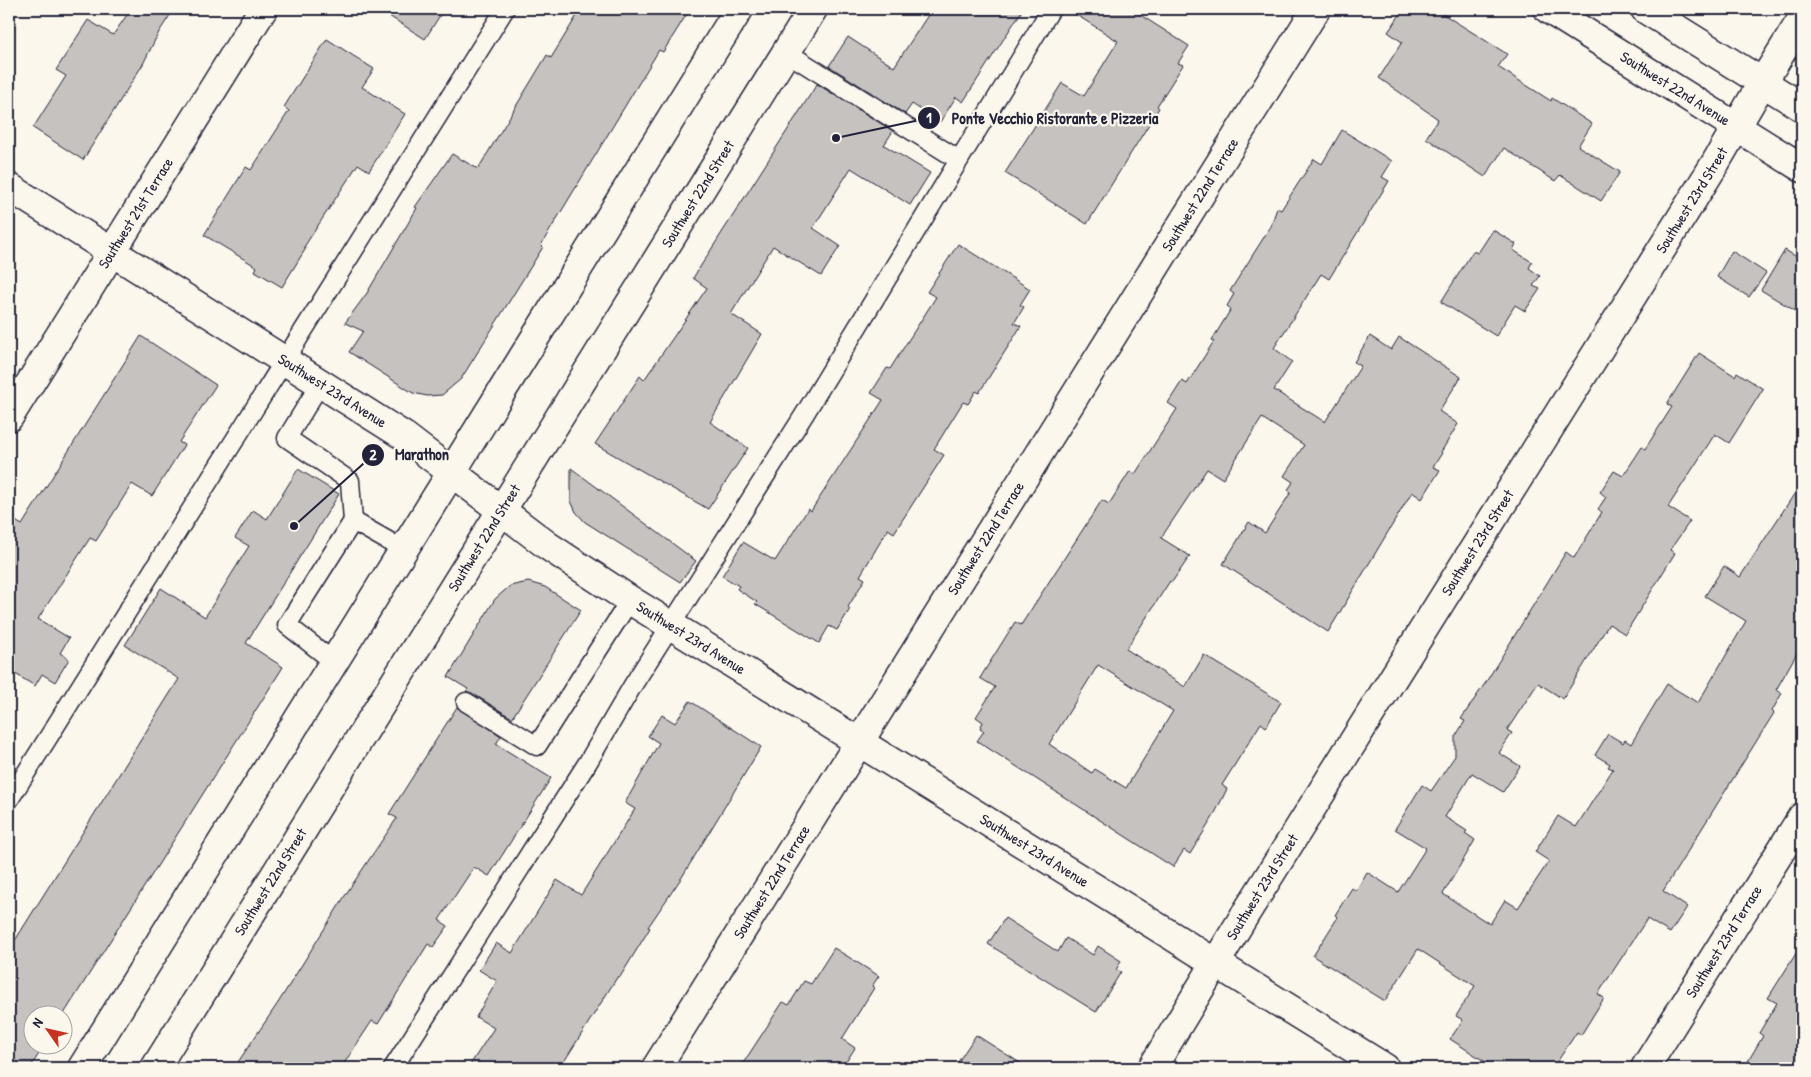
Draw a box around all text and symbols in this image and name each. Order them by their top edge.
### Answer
street label: Southwest 22nd Avenue [1616,46,1734,131]
callout: Ponte Vecchio Ristorante e Pizzeria [916,103,1168,134]
text: 1 [926,107,932,128]
text: Ponte Vecchio Ristorante e Pizzeria [952,107,1159,129]
street label: Southwest 22nd Terrace [1156,134,1243,255]
street label: Southwest 22nd Street [656,135,739,251]
street label: Southwest 23rd Street [1651,142,1733,257]
street label: Southwest 21st Terrace [93,154,178,272]
street label: Southwest 23rd Avenue [274,348,391,432]
callout: Marathon [360,439,459,470]
text: Marathon [395,443,449,465]
text: 2 [369,444,377,465]
street label: Southwest 22nd Terrace [942,477,1029,599]
street label: Southwest 22nd Street [443,479,526,595]
street label: Southwest 23rd Street [1436,485,1519,600]
street label: Southwest 23rd Avenue [633,596,750,679]
street label: Southwest 23rd Avenue [976,808,1093,892]
street label: Southwest 22nd Terrace [728,821,815,943]
street label: Southwest 22nd Street [229,823,312,939]
street label: Southwest 23rd Street [1221,829,1303,944]
street label: Southwest 23rd Terrace [1681,881,1767,1002]
north arrow [22,1004,72,1054]
text: N [27,1014,47,1031]

